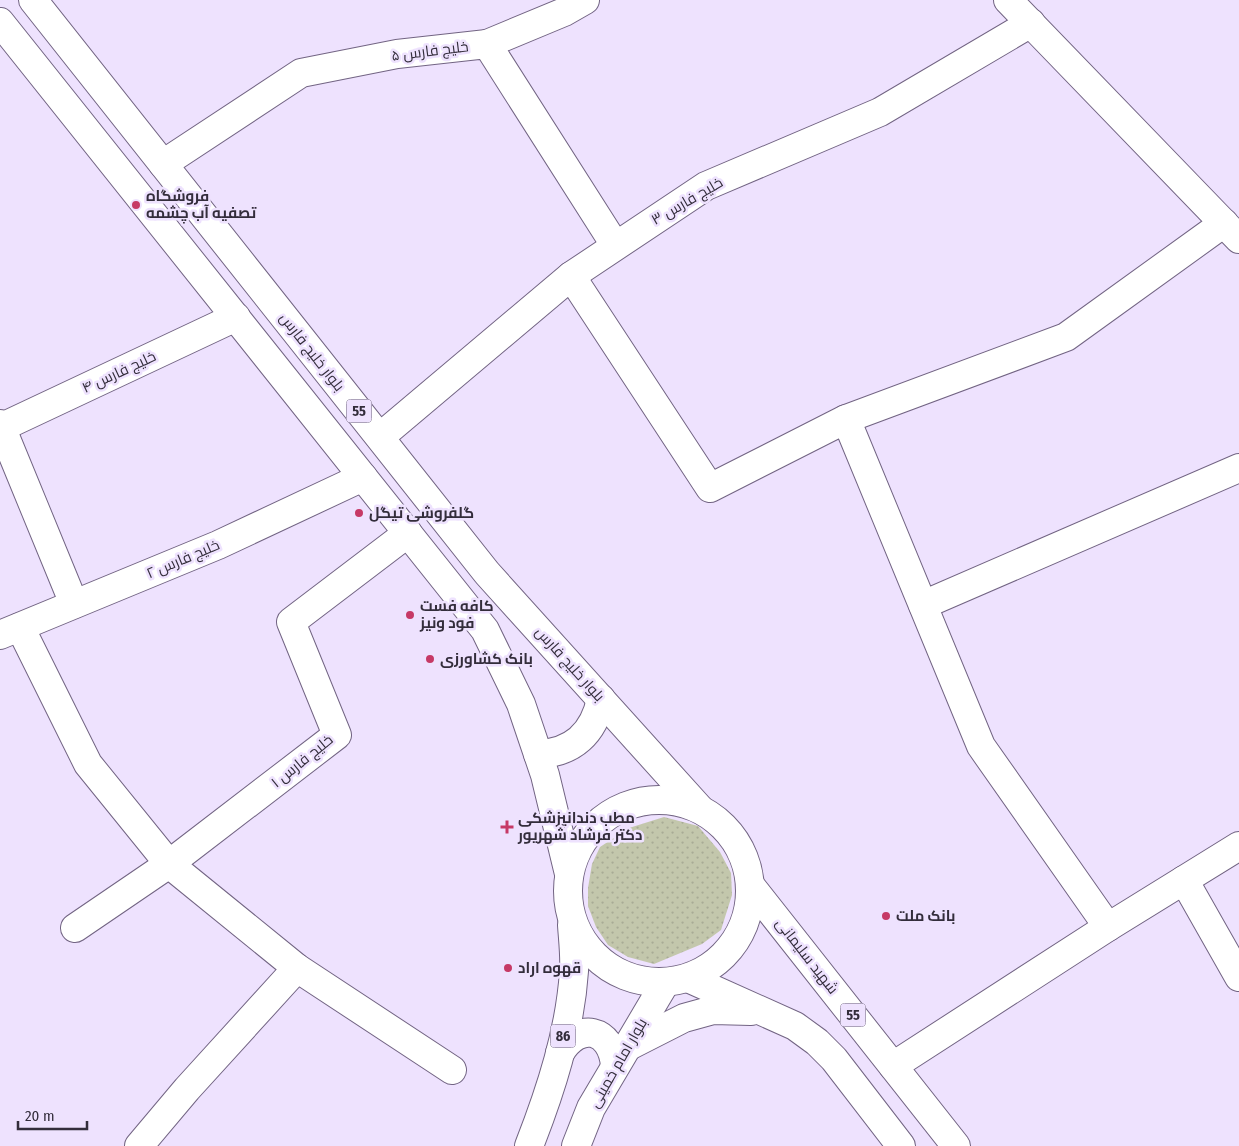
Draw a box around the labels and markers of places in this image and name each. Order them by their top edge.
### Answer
place label: فروشگاه تصفیه آب چشمه [146,187,257,224]
marker: فروشگاه تصفیه آب چشمه [130,199,142,211]
place label: گلفروشی تیگل [369,504,474,522]
marker: گلفروشی تیگل [353,507,365,519]
place label: کافه فست فود ونیز [419,597,494,632]
marker: کافه فست فود ونیز [404,609,416,621]
place label: بانک کشاورزی [440,650,533,668]
marker: بانک کشاورزی [424,653,436,665]
place label: مطب دندانپزشکی دکتر فرشاد شهریور [517,809,642,844]
marker: مطب دندانپزشکی دکتر فرشاد شهریور [500,820,514,834]
place label: بانک ملت [896,907,956,925]
marker: بانک ملت [880,910,892,922]
place label: قهوه اراد [518,959,581,977]
marker: قهوه اراد [502,962,514,974]

